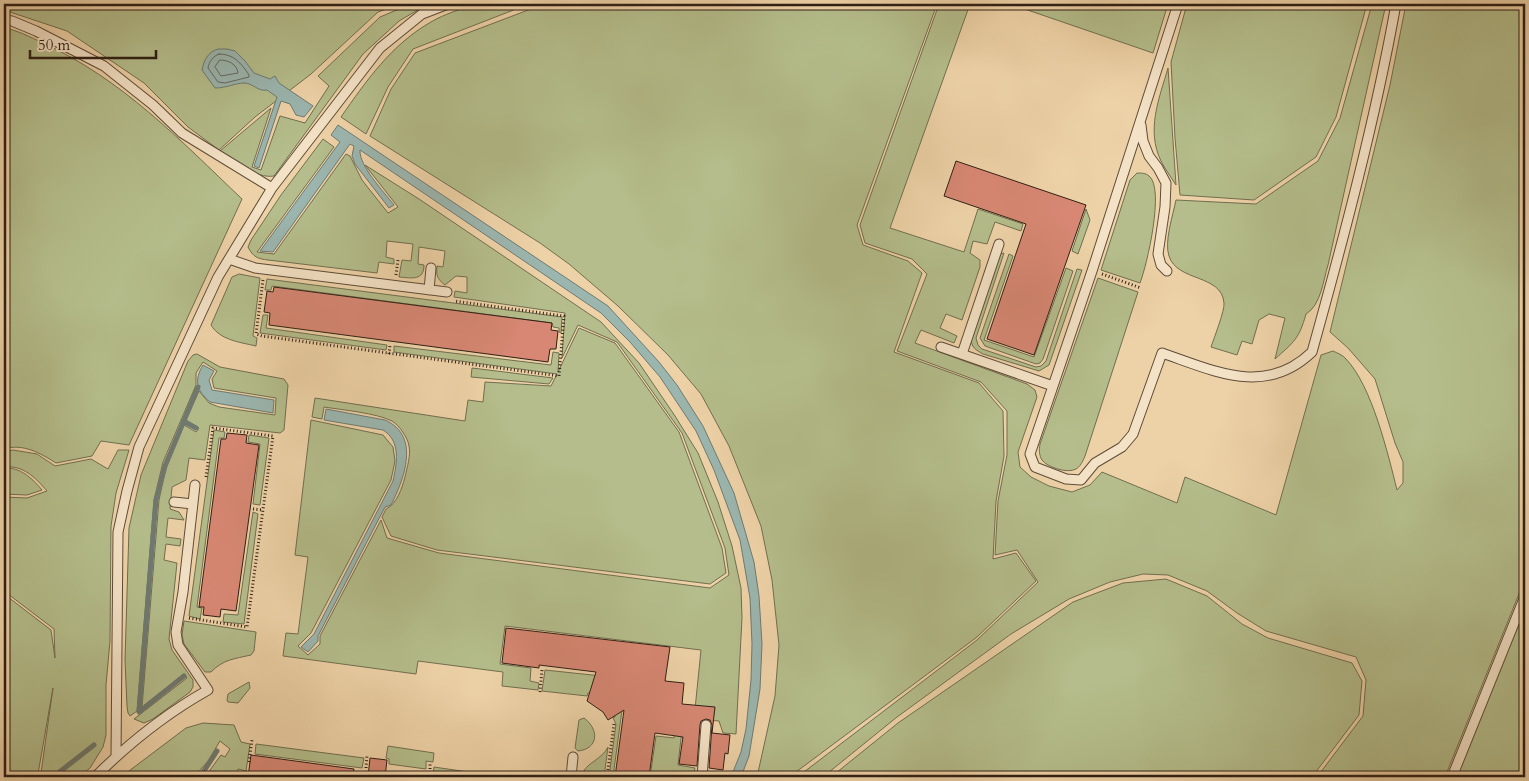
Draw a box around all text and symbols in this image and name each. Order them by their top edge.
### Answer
scale bar [30,28,156,60]
text: 50 m [38,35,70,55]

